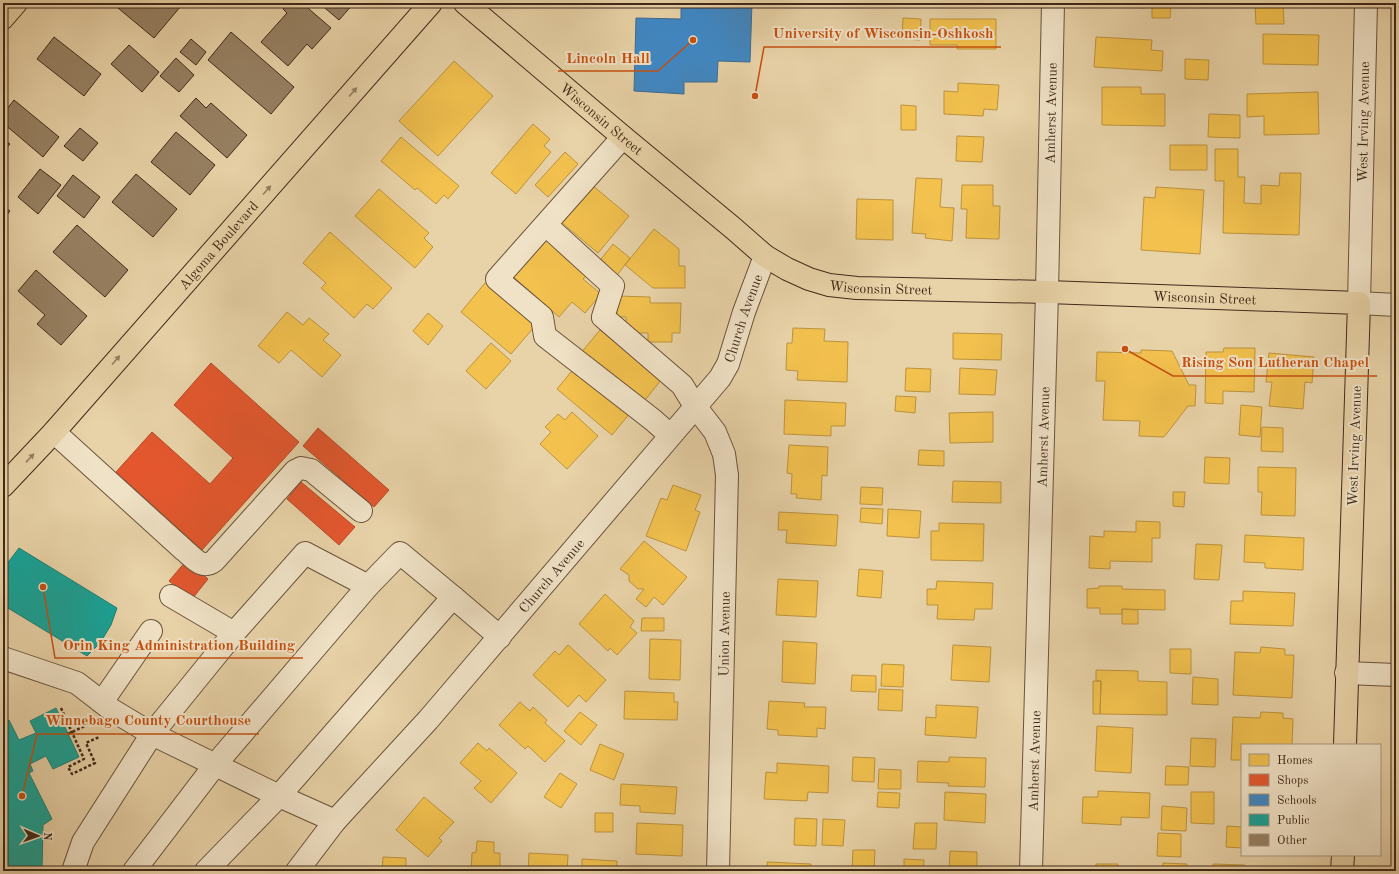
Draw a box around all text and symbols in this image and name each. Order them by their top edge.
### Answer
callout: University of Wisconsin-Oshkosh [764,20,1001,47]
text: University of Wisconsin-Oshkosh [773,27,993,42]
callout: Lincoln Hall [558,44,658,71]
text: Lincoln Hall [566,52,650,67]
street label: West Irving Avenue [1356,61,1372,183]
street label: Amherst Avenue [1044,63,1060,164]
street label: Wisconsin Street [557,81,645,158]
one-way arrow [349,87,358,98]
one-way arrow [263,185,272,195]
street label: Algoma Boulevard [177,199,261,293]
street label: Church Avenue [723,273,765,365]
street label: Wisconsin Street [828,279,933,298]
street label: Wisconsin Street [1153,290,1257,307]
callout: Rising Son Lutheran Chapel [1173,349,1377,376]
one-way arrow [111,356,120,365]
text: Rising Son Lutheran Chapel [1181,356,1369,371]
street label: West Irving Avenue [1346,385,1364,507]
street label: Amherst Avenue [1036,386,1052,488]
one-way arrow [25,452,34,463]
street label: Church Avenue [517,537,587,616]
street label: Union Avenue [717,591,733,677]
callout: Orin King Administration Building [55,631,303,658]
text: Orin King Administration Building [63,639,296,654]
callout: Winnebago County Courthouse [37,707,259,734]
street label: Amherst Avenue [1027,710,1043,812]
text: Winnebago County Courthouse [45,714,251,729]
legend [1241,744,1381,856]
text: Homes [1277,755,1313,767]
text: Shops [1277,775,1308,787]
text: Schools [1277,795,1317,807]
text: Public [1277,815,1309,827]
north arrow [18,816,58,856]
text: N [41,832,52,841]
text: Other [1277,835,1307,847]

